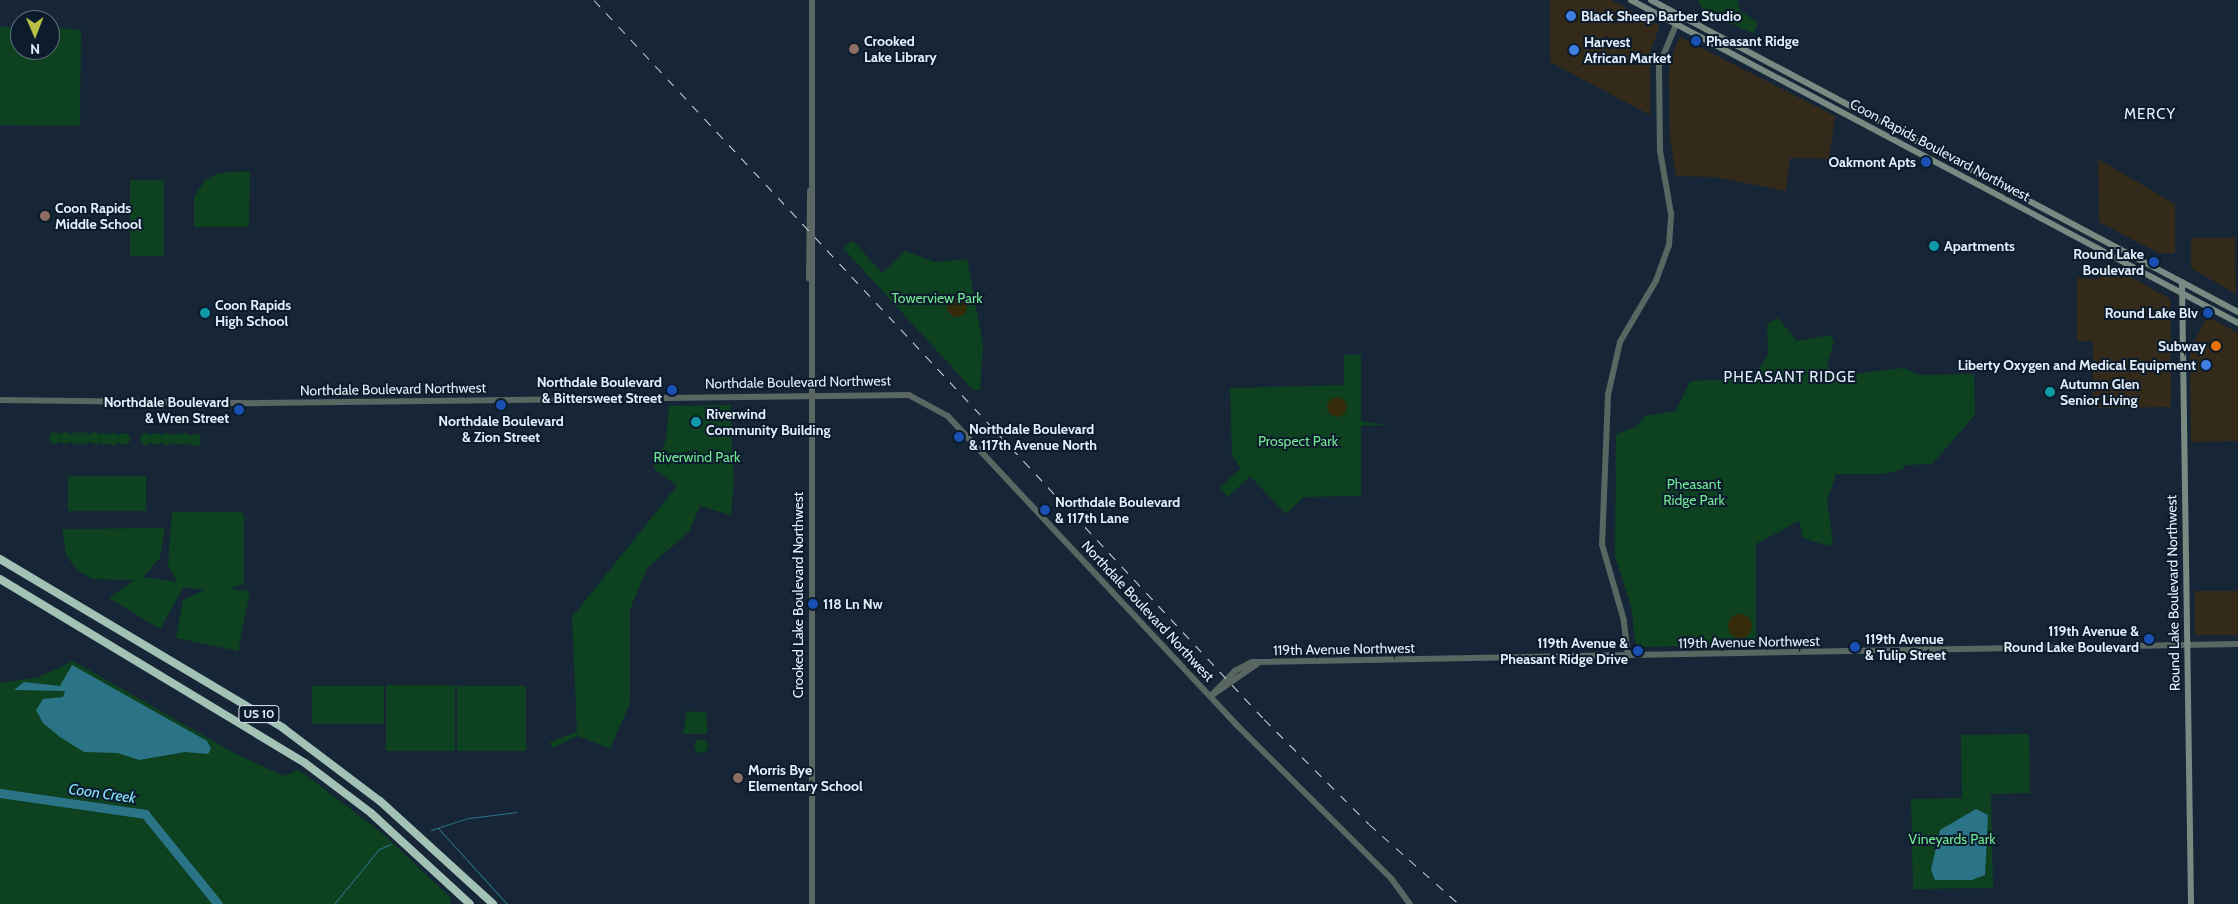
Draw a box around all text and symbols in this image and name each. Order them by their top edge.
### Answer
place label: Black Sheep Barber Studio [1581,8,1741,24]
north arrow [10,10,60,60]
marker: Black Sheep Barber Studio [1565,10,1577,22]
place label: Crooked Lake Library [864,33,937,65]
place label: Pheasant Ridge [1706,33,1799,49]
place label: Harvest African Market [1584,34,1671,66]
marker: Pheasant Ridge [1690,35,1702,47]
text: N [30,40,40,58]
marker: Crooked Lake Library [848,43,860,55]
marker: Harvest African Market [1568,44,1580,56]
street label: Coon Rapids Boulevard Northwest [1847,95,2033,205]
district label: MERCY [2123,106,2177,124]
place label: Oakmont Apts [1829,154,1916,170]
marker: Oakmont Apts [1920,156,1932,168]
place label: Coon Rapids Middle School [55,200,142,232]
marker: Coon Rapids Middle School [39,210,51,222]
place label: Apartments [1944,238,2015,254]
marker: Apartments [1928,240,1940,252]
place label: Round Lake Boulevard [2073,246,2144,278]
marker: Round Lake Boulevard [2148,256,2160,268]
park label: Towerview Park [891,290,983,306]
place label: Coon Rapids High School [215,297,291,330]
place label: Round Lake Blv [2105,305,2198,321]
marker: Coon Rapids High School [199,307,211,319]
marker: Round Lake Blv [2202,307,2214,319]
place label: Subway [2158,338,2206,354]
marker: Subway [2210,340,2222,352]
place label: Liberty Oxygen and Medical Equipment [1958,357,2196,373]
marker: Liberty Oxygen and Medical Equipment [2200,359,2212,371]
district label: PHEASANT RIDGE [1722,369,1858,387]
street label: Northdale Boulevard Northwest [705,372,891,392]
place label: Northdale Boulevard & Bittersweet Street [537,374,662,407]
place label: Autumn Glen Senior Living [2060,376,2140,408]
street label: Northdale Boulevard Northwest [300,379,486,399]
marker: Northdale Boulevard & Bittersweet Street [666,384,678,396]
marker: Autumn Glen Senior Living [2044,386,2056,398]
place label: Northdale Boulevard & Wren Street [104,394,229,427]
marker: Northdale Boulevard & Zion Street [495,399,507,411]
marker: Northdale Boulevard & Wren Street [233,404,245,416]
place label: Riverwind Community Building [706,406,830,438]
place label: Northdale Boulevard & Zion Street [438,413,564,446]
marker: Riverwind Community Building [690,416,702,428]
place label: Northdale Boulevard & 117th Avenue North [969,421,1097,454]
marker: Northdale Boulevard & 117th Avenue North [953,431,965,443]
park label: Prospect Park [1258,433,1338,449]
park label: Riverwind Park [654,449,740,465]
park label: Pheasant Ridge Park [1663,476,1725,508]
street label: Crooked Lake Boulevard Northwest [790,492,806,698]
place label: Northdale Boulevard & 117th Lane [1055,494,1180,526]
street label: Round Lake Boulevard Northwest [2163,495,2183,691]
marker: Northdale Boulevard & 117th Lane [1039,504,1051,516]
street label: Northdale Boulevard Northwest [1078,537,1218,685]
place label: 118 Ln Nw [823,596,883,612]
marker: 118 Ln Nw [807,598,819,610]
place label: 119th Avenue & Round Lake Boulevard [2004,623,2139,656]
place label: 119th Avenue & Tulip Street [1865,631,1946,664]
street label: 119th Avenue Northwest [1678,632,1820,652]
marker: 119th Avenue & Round Lake Boulevard [2143,633,2155,645]
place label: 119th Avenue & Pheasant Ridge Drive [1500,635,1628,668]
street label: 119th Avenue Northwest [1273,639,1415,659]
marker: 119th Avenue & Tulip Street [1849,641,1861,653]
marker: 119th Avenue & Pheasant Ridge Drive [1632,645,1644,657]
road number: US 10 [238,704,280,724]
place label: Morris Bye Elementary School [748,762,863,794]
marker: Morris Bye Elementary School [732,772,744,784]
water label: Coon Creek [67,780,137,808]
park label: Vineyards Park [1909,831,1995,847]

